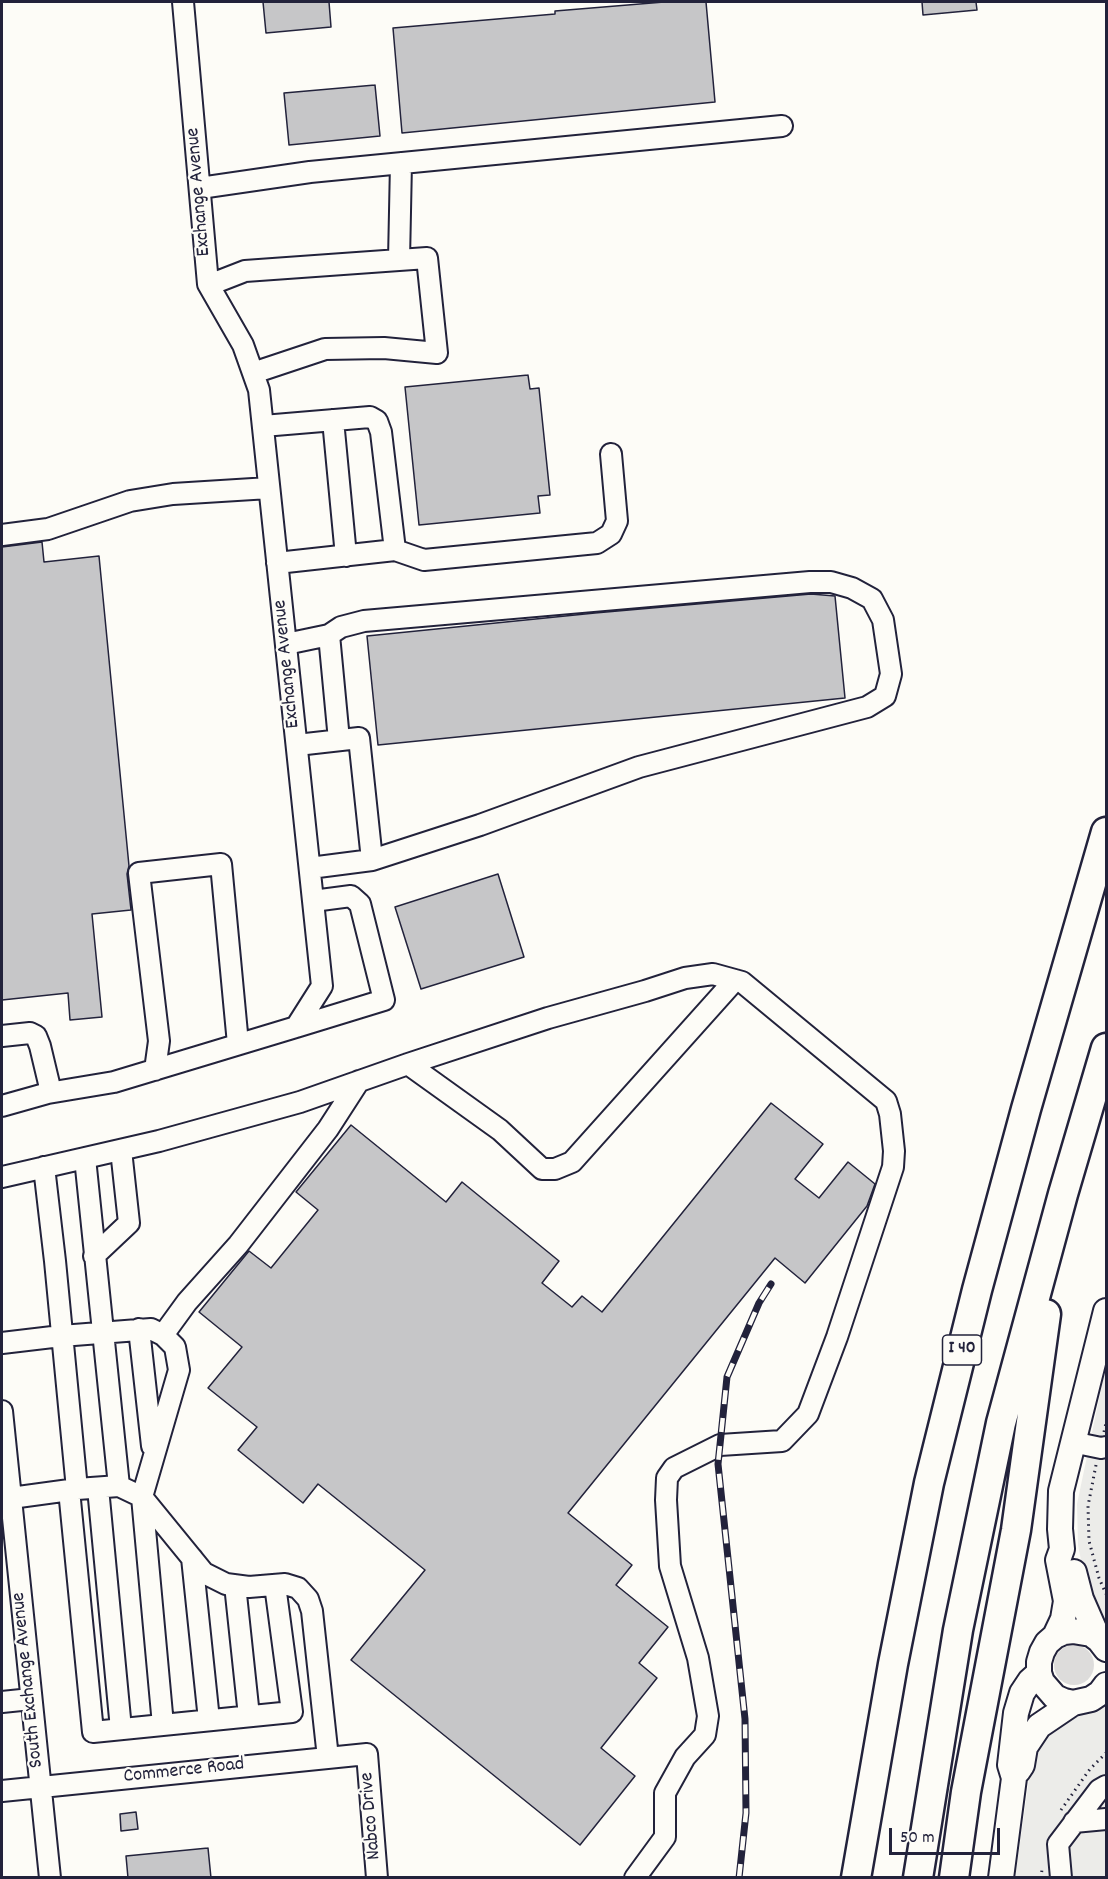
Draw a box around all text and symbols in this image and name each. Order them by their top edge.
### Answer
street label: Exchange Avenue [182,127,218,257]
street label: Exchange Avenue [269,599,307,729]
road number: I 40 [942,1335,982,1365]
street label: South Exchange Avenue [8,1591,50,1769]
street label: Commerce Road [122,1754,246,1790]
street label: Nabco Drive [356,1771,388,1861]
scale bar [892,1816,1003,1854]
text: 50 m [900,1826,935,1851]

